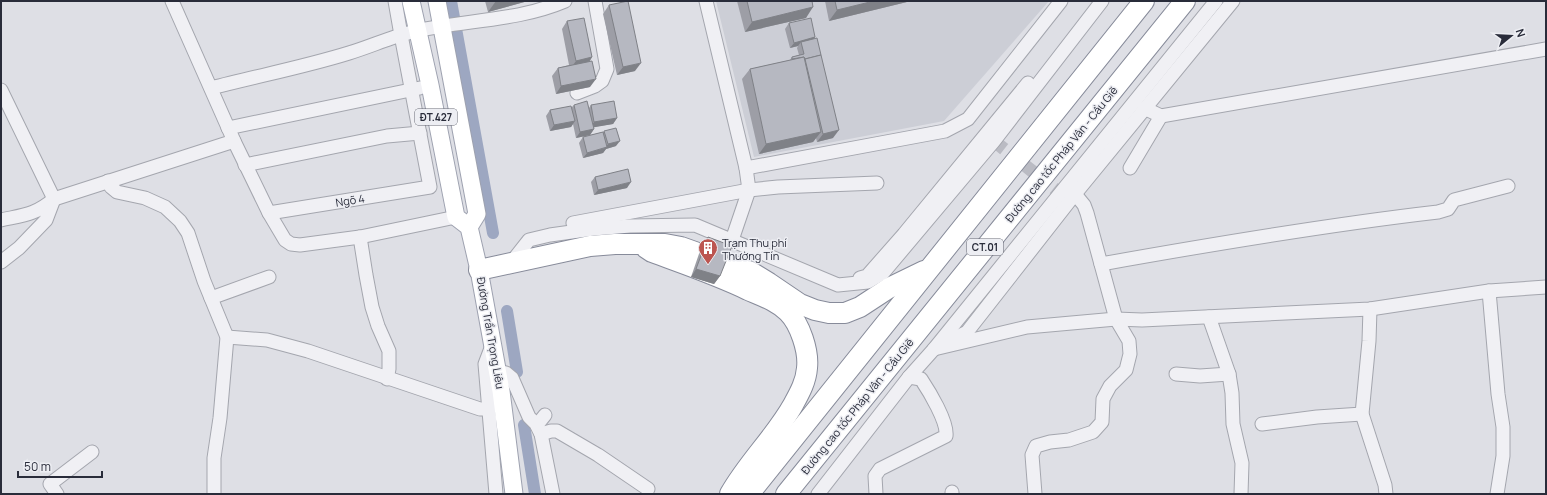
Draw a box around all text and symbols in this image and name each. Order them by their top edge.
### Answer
north arrow [1491,16,1531,56]
text: N [1513,27,1529,39]
street label: Đường cao tốc Pháp Vân - Cầu Giẽ [1001,82,1121,225]
road number: ĐT.427 [415,109,457,125]
street label: Ngõ 4 [334,190,366,210]
place label: Trạm Thu phí Thường Tín [722,235,787,263]
building icon: Trạm Thu phí Thường Tín [697,237,719,265]
road number: CT.01 [967,239,1003,255]
street label: Đường Trần Trọng Liêu [474,276,508,390]
street label: Đường cao tốc Pháp Vân - Cầu Giẽ [797,334,917,477]
scale bar [18,453,102,479]
text: 50 m [24,458,51,475]

